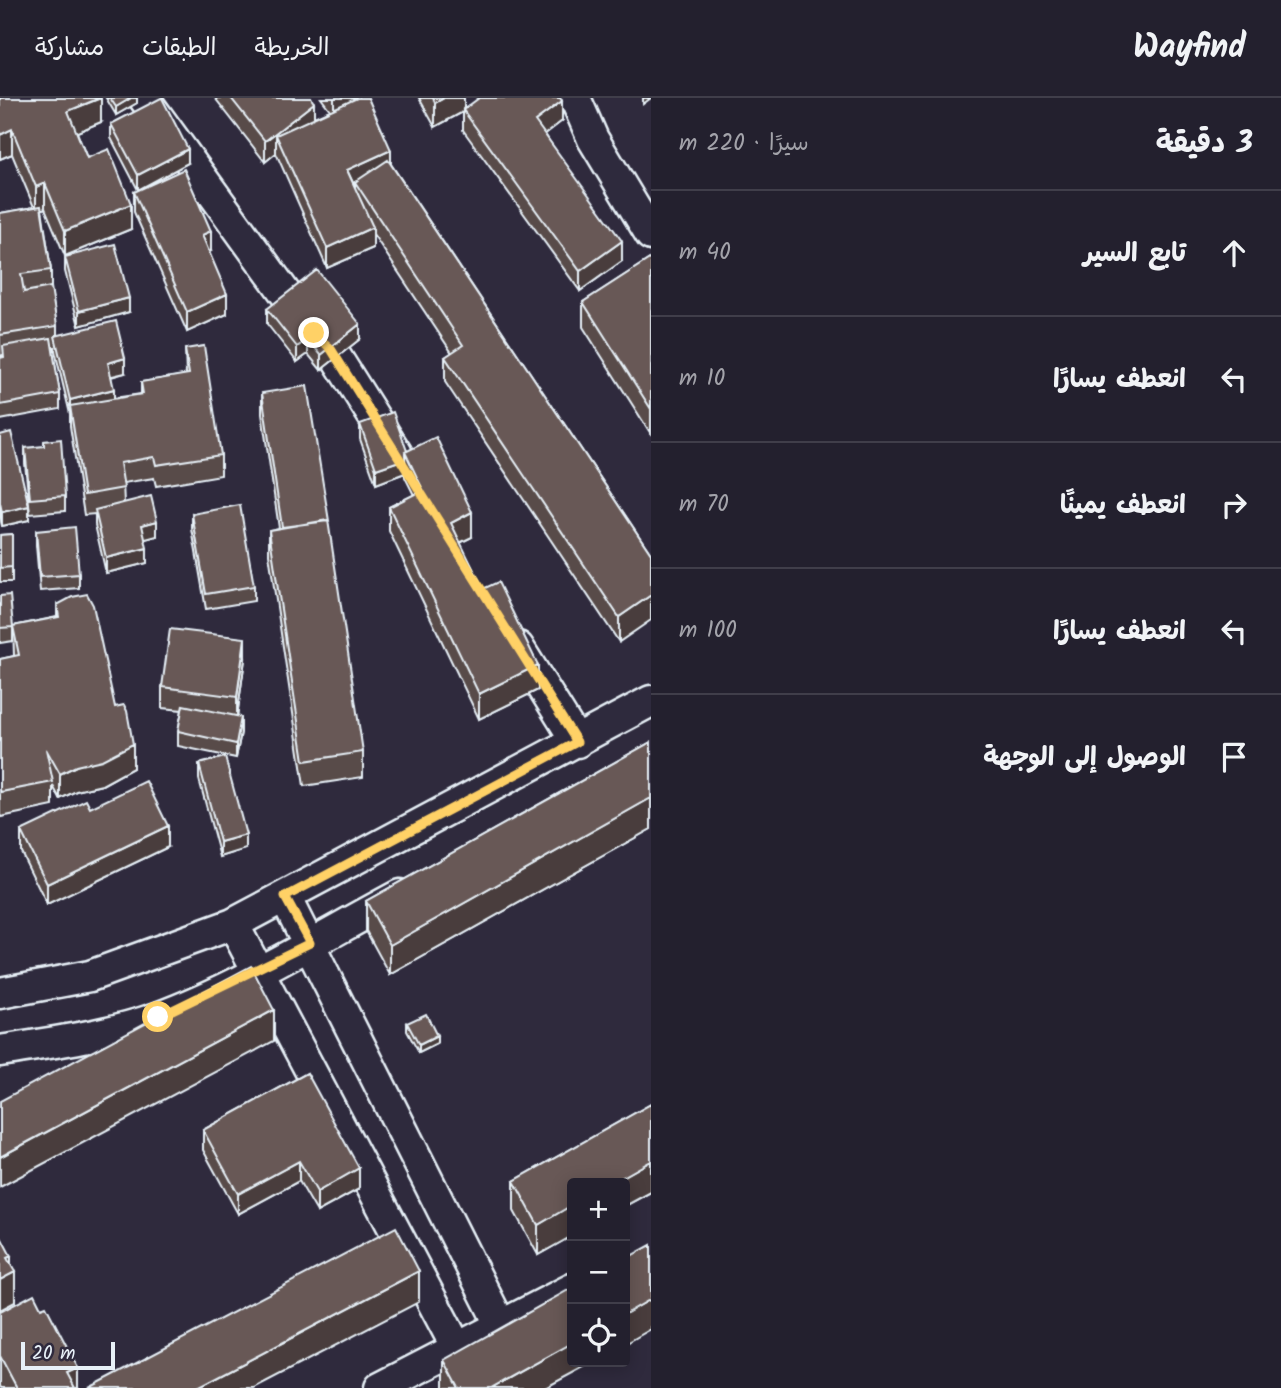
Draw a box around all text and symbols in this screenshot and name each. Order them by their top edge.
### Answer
text: Wayfind [1133,22,1246,75]
text: مشاركة [35,29,104,68]
text: الطبقات [142,29,217,68]
text: الخريطة [255,29,329,68]
text: 3 دقيقة [1156,120,1253,168]
text: سيرًا · 220 m [679,126,809,162]
text: تابع السير [1083,233,1186,275]
icon: ahead [1215,234,1253,272]
text: 40 m [679,235,731,271]
route end [298,317,329,348]
text: انعطف يسارًا [1053,359,1186,401]
icon: left [1215,360,1253,398]
text: 10 m [679,361,725,397]
text: انعطف يمينًا [1060,485,1186,527]
icon: right [1215,486,1253,524]
text: 70 m [679,487,729,523]
text: انعطف يسارًا [1053,611,1186,653]
icon: left [1215,612,1253,650]
text: 100 m [679,613,737,649]
text: الوصول إلى الوجهة [983,737,1186,779]
icon: arrive [1215,738,1253,776]
route start [142,1001,173,1032]
map controls [567,1178,630,1367]
button: + [567,1178,630,1241]
button: − [567,1241,630,1304]
button: locate [567,1304,630,1367]
scale bar [21,1339,116,1371]
text: 20 m [32,1339,75,1369]

